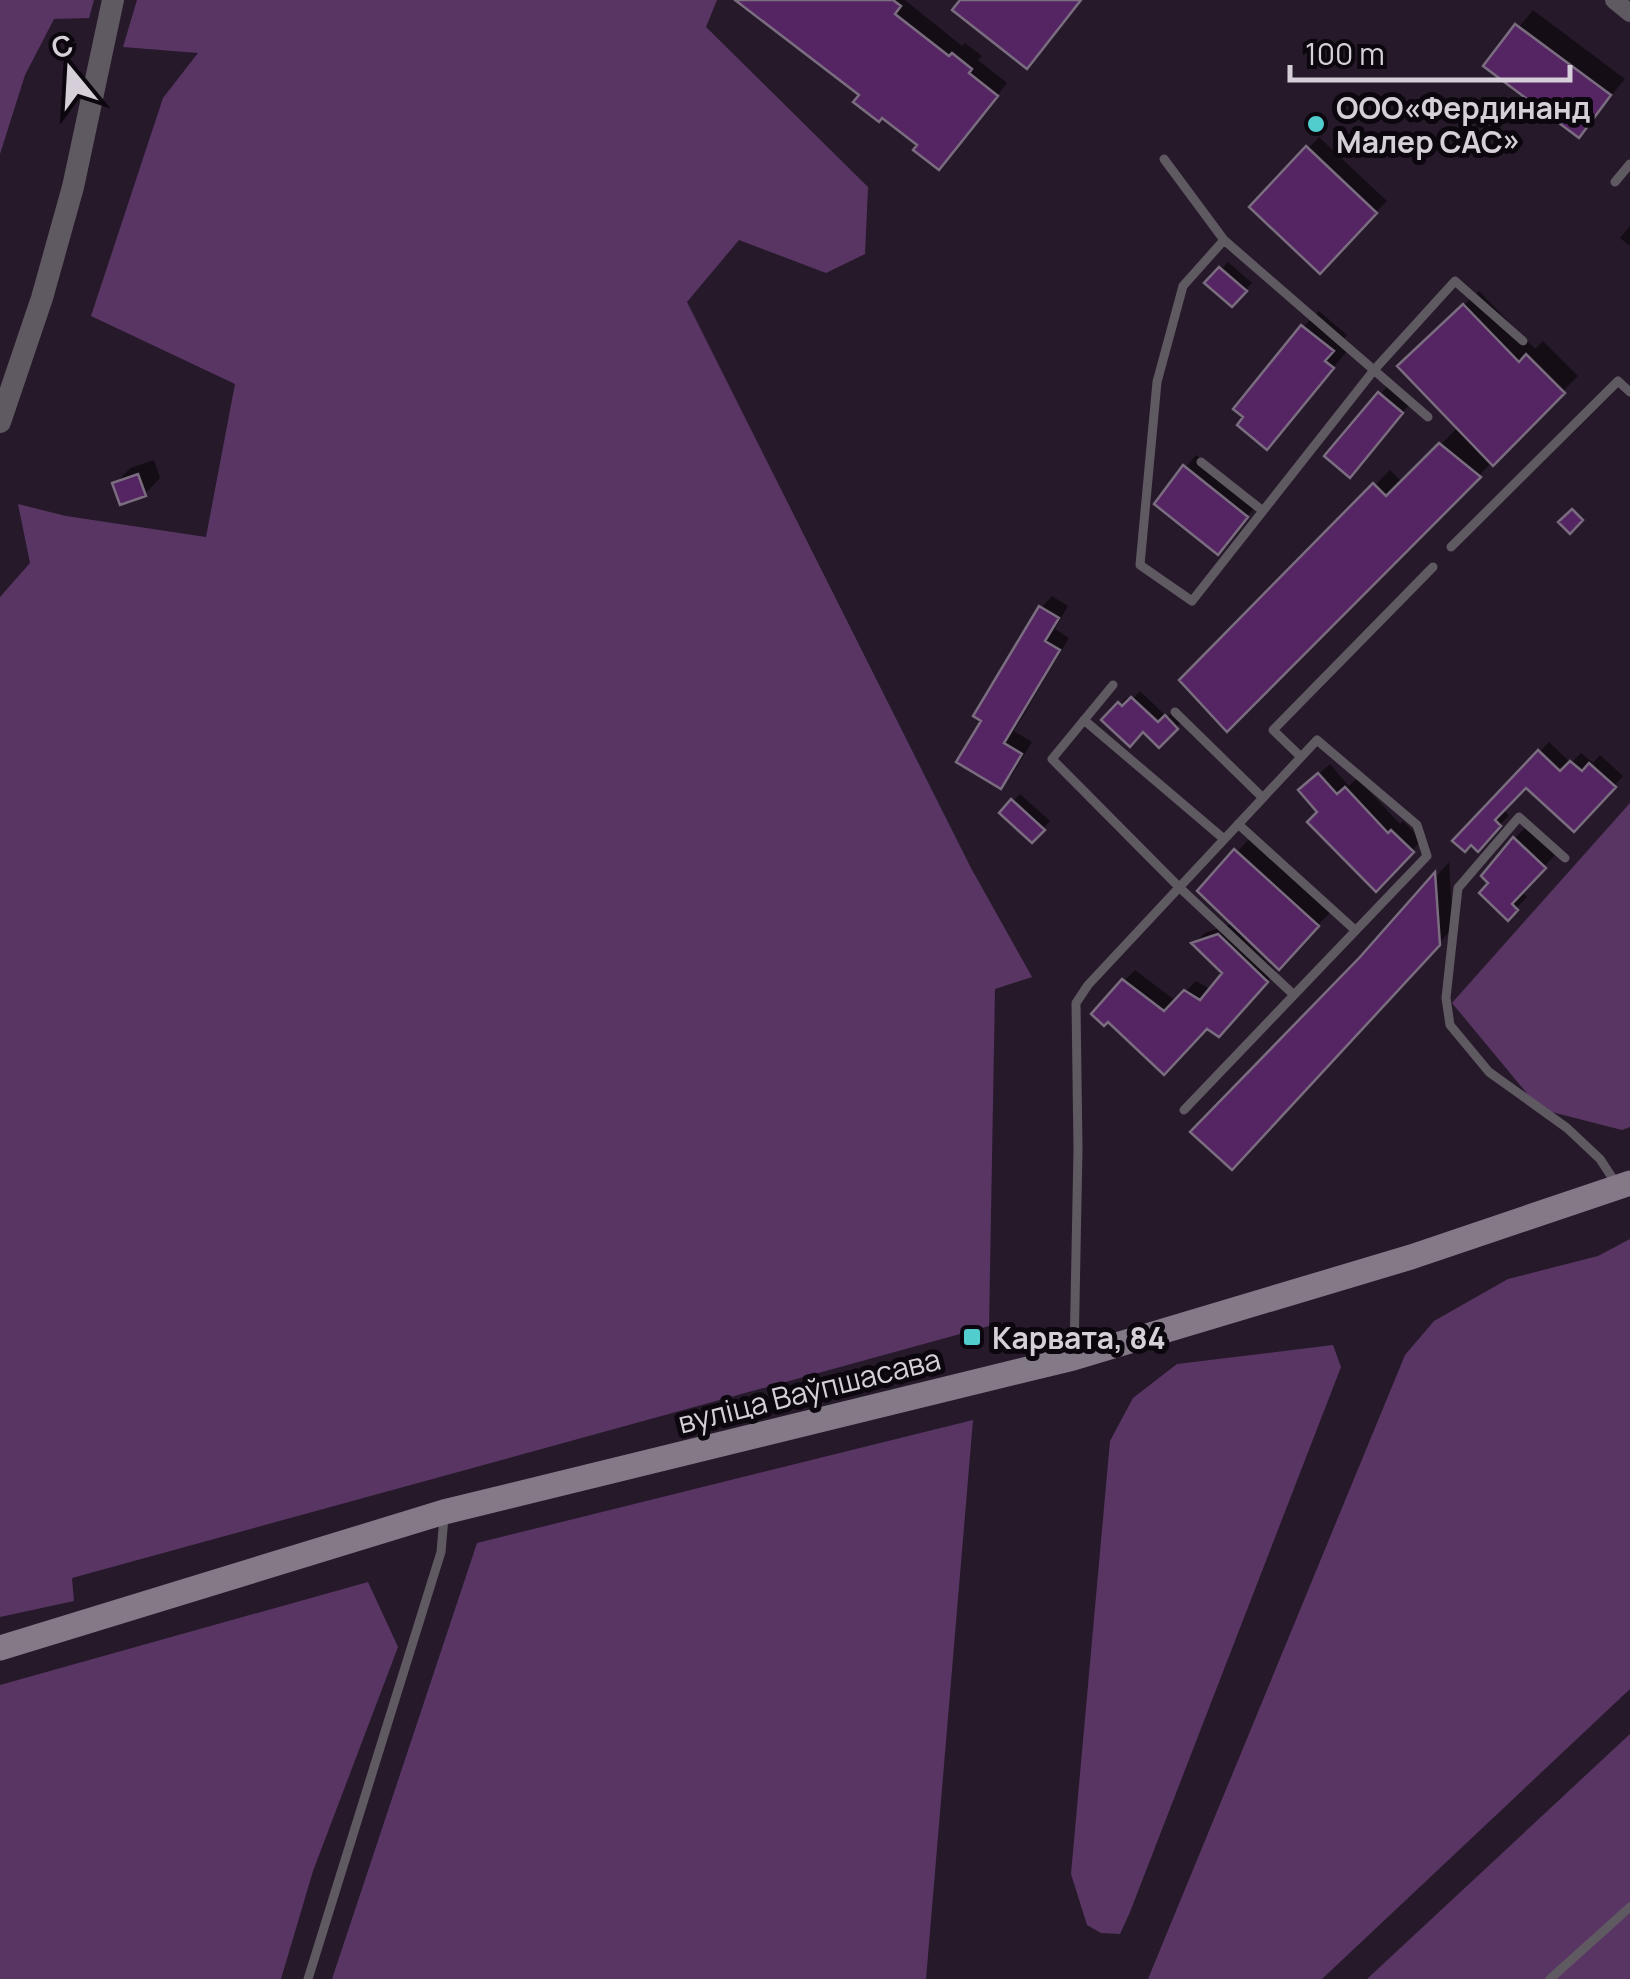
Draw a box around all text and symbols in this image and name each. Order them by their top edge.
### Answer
north arrow [20,20,120,120]
scale bar [1290,20,1570,82]
text: С [46,24,78,67]
text: 100 m [1305,33,1385,74]
place label: ООО«Фердинанд Малер САС» [1336,87,1591,162]
marker: ООО«Фердинанд Малер САС» [1305,113,1327,135]
place label: Карвата, 84 [992,1317,1166,1358]
marker: Карвата, 84 [961,1326,983,1348]
street label: вуліца Ваўпшасава [673,1338,945,1442]

